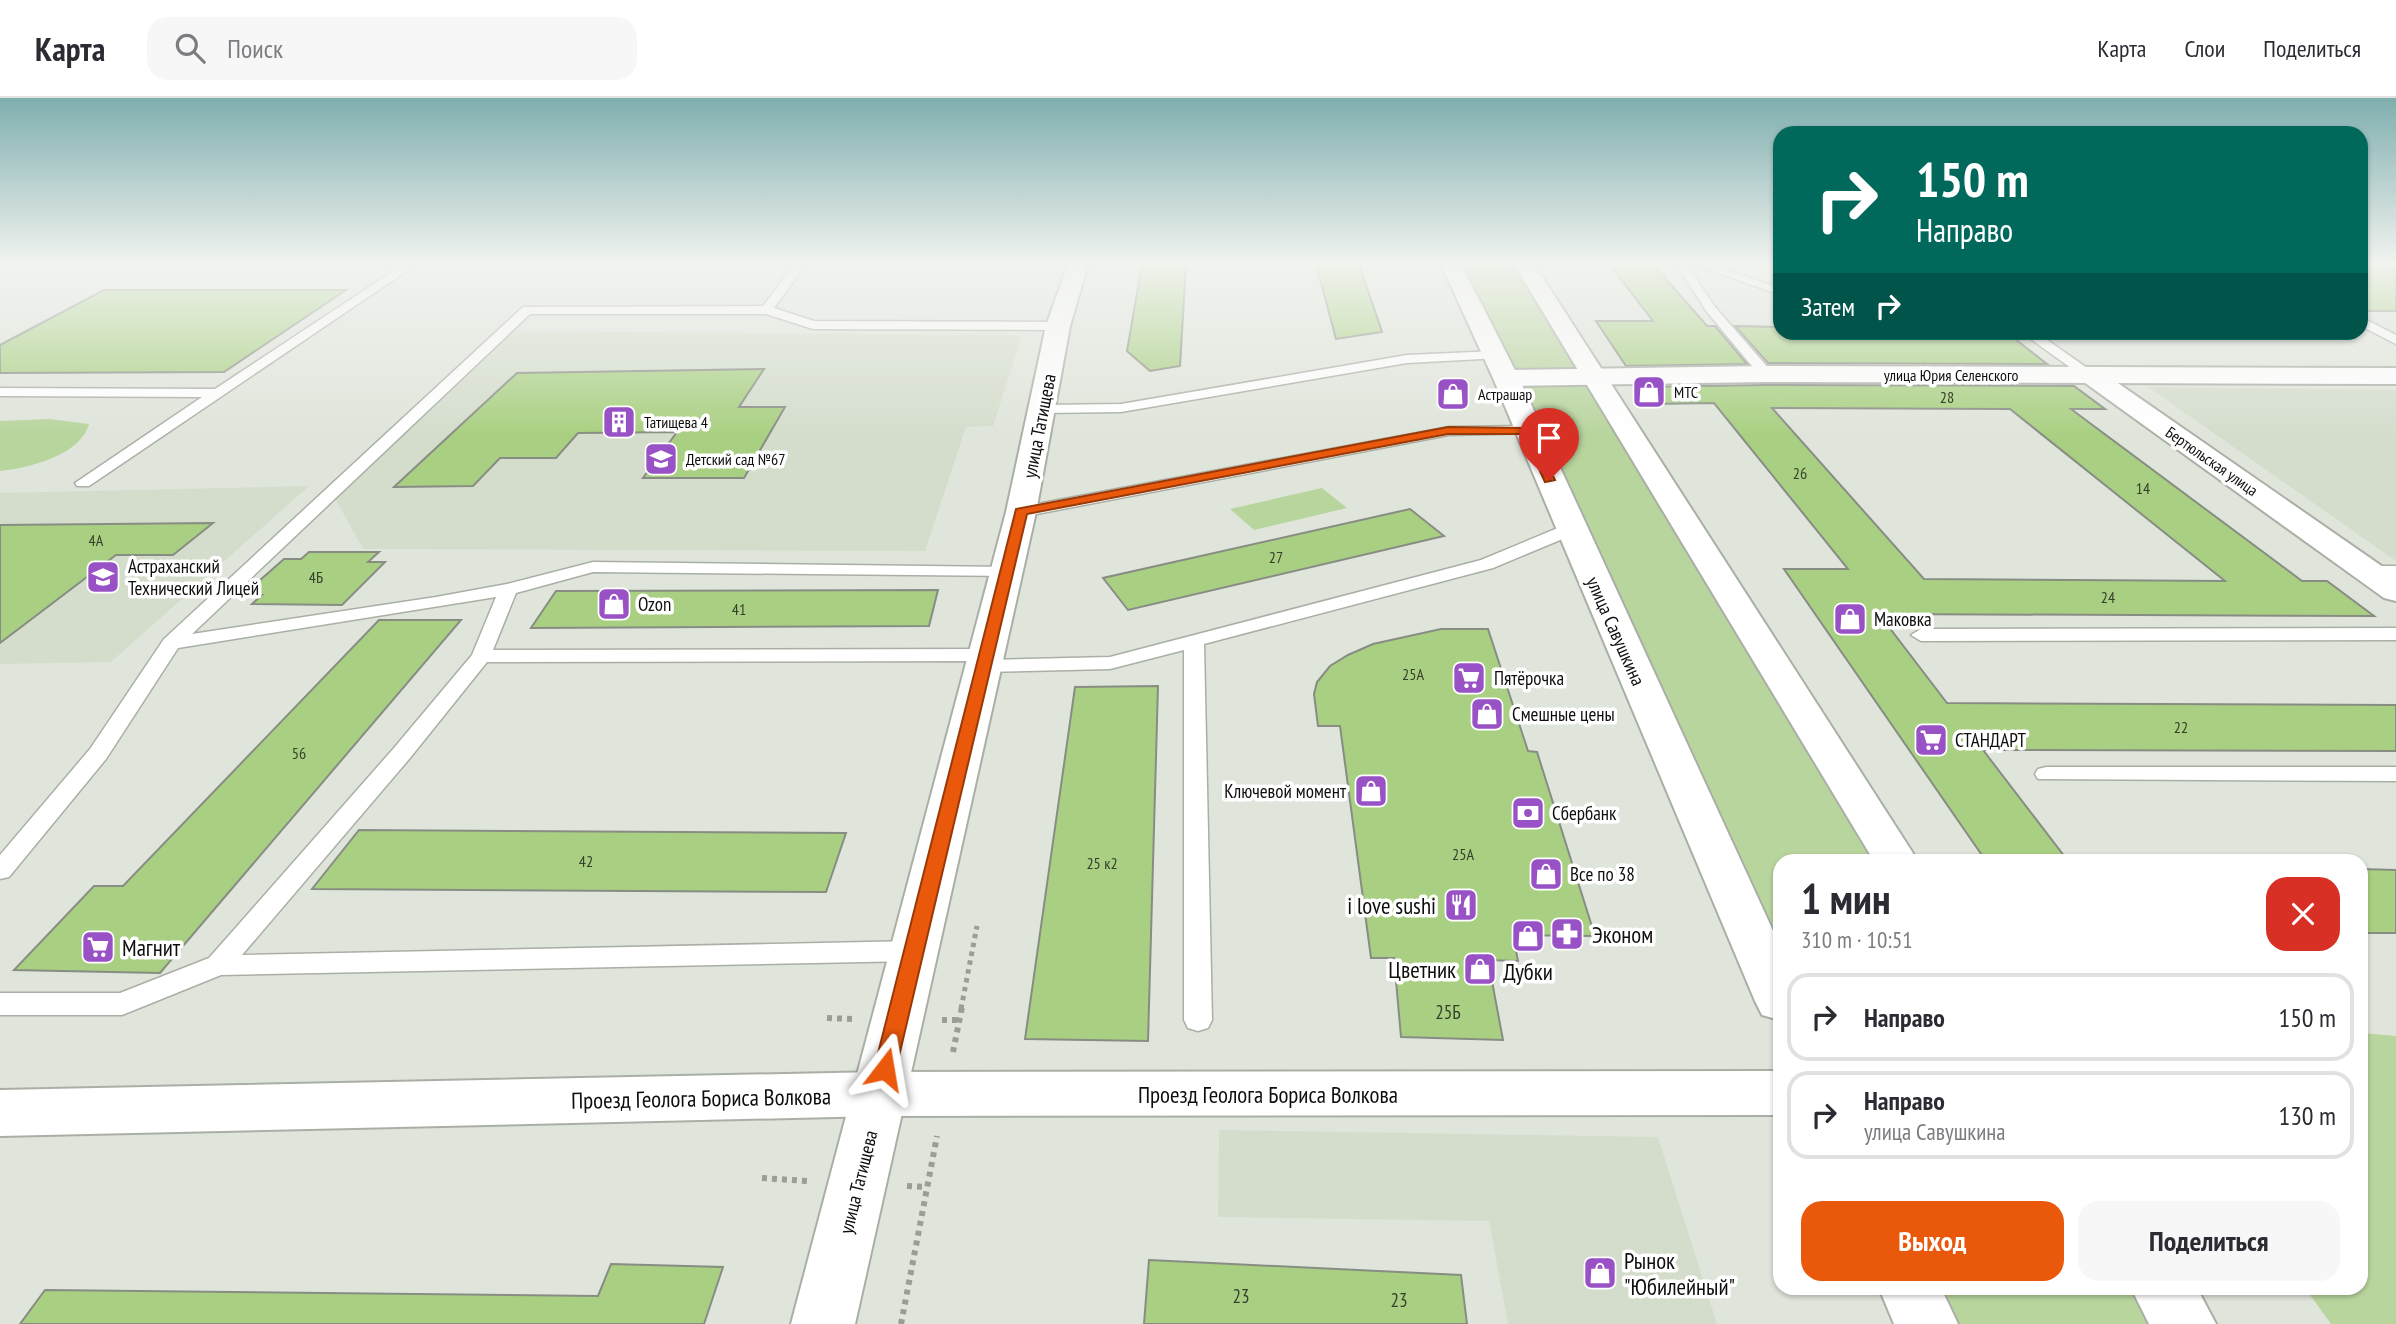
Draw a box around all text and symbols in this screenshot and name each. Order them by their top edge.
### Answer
search box [147,17,637,80]
text: Карта [35,27,105,70]
icon: search [171,29,209,67]
text: Поиск [227,32,283,65]
text: Карта [2098,33,2146,64]
text: Слои [2184,33,2225,64]
text: Поделиться [2263,33,2361,64]
text: 150 m [1916,147,2029,211]
icon: right [1801,154,1892,245]
text: Направо [1916,209,2013,251]
icon: right [1869,287,1907,325]
text: Затем [1801,290,1855,323]
street label: улица Юрия Селенского [1884,365,2018,385]
street label: улица Татищева [1017,372,1061,480]
shop icon: МТС [1630,373,1668,411]
shop icon: Астрашар [1434,375,1472,413]
place label: МТС [1674,382,1698,402]
place label: Астрашар [1478,384,1532,404]
house number: 28 [1940,387,1954,407]
building icon: Татищева 4 [600,403,638,441]
pin [1519,408,1579,480]
place label: Татищева 4 [644,412,708,432]
icon: arrive [1530,419,1568,457]
street label: Бертюльская улица [2162,422,2262,500]
school or university icon: Детский сад №67 [642,440,680,478]
place label: Детский сад №67 [686,449,785,469]
house number: 26 [1793,463,1807,483]
house number: 14 [2136,478,2150,498]
house number: 4А [89,530,104,550]
house number: 27 [1269,547,1283,567]
place label: Астраханский Технический Лицей [128,554,259,600]
school or university icon: Астраханский Технический Лицей [84,558,122,596]
house number: 4Б [309,567,323,587]
street label: улица Савушкина [1581,573,1651,689]
shop icon: Ozon [595,585,633,623]
house number: 24 [2101,587,2115,607]
place label: Ozon [638,592,671,616]
house number: 41 [732,599,746,619]
shop icon: Маковка [1831,600,1869,638]
place label: Маковка [1874,607,1932,631]
supermarket icon: Пятёрочка [1450,659,1488,697]
house number: 25А [1402,664,1424,684]
place label: Пятёрочка [1494,666,1564,690]
shop icon: Смешные цены [1468,695,1506,733]
place label: Смешные цены [1512,702,1615,726]
house number: 22 [2174,717,2188,737]
supermarket icon: СТАНДАРТ [1912,721,1950,759]
place label: СТАНДАРТ [1955,728,2026,752]
house number: 56 [292,743,306,763]
shop icon: Ключевой момент [1352,772,1390,810]
place label: Ключевой момент [1224,779,1347,803]
bank icon: Сбербанк [1509,794,1547,832]
place label: Сбербанк [1552,801,1617,825]
house number: 25А [1452,844,1474,864]
house number: 42 [579,851,593,871]
house number: 25 к2 [1086,853,1118,873]
shop icon: Все по 38 [1527,855,1565,893]
place label: Все по 38 [1570,862,1635,886]
text: 1 мин [1801,871,1891,926]
button: close [2266,877,2340,951]
restaurant icon: i love sushi [1442,886,1480,924]
place label: i love sushi [1347,891,1436,920]
pharmacy icon: Эконом [1548,915,1586,953]
shop icon: Дубки [1509,917,1547,955]
place label: Эконом [1592,920,1653,949]
text: 310 m · 10:51 [1801,925,1913,954]
supermarket icon: Магнит [79,928,117,966]
place label: Магнит [122,933,181,962]
shop icon: Цветник [1461,950,1499,988]
place label: Цветник [1388,955,1456,984]
place label: Дубки [1503,957,1553,986]
icon: right [1805,998,1843,1036]
house number: 25Б [1435,1000,1461,1024]
text: Направо [1864,1001,1945,1034]
text: 150 m [2278,1001,2336,1034]
position arrow [848,1032,922,1106]
street label: Проезд Геолога Бориса Волкова [1138,1080,1398,1109]
street label: Проезд Геолога Бориса Волкова [571,1081,831,1115]
text: Направо [1864,1084,1945,1117]
icon: right [1805,1096,1843,1134]
text: 130 m [2278,1099,2336,1132]
text: улица Савушкина [1864,1117,2006,1146]
street label: улица Татищева [834,1128,882,1236]
button: Выход [1801,1201,2064,1281]
button: Поделиться [2078,1201,2340,1281]
place label: Рынок "Юбилейный" [1624,1246,1735,1301]
shop icon: Рынок "Юбилейный" [1581,1254,1619,1292]
house number: 23 [1232,1284,1250,1308]
house number: 23 [1390,1288,1408,1312]

